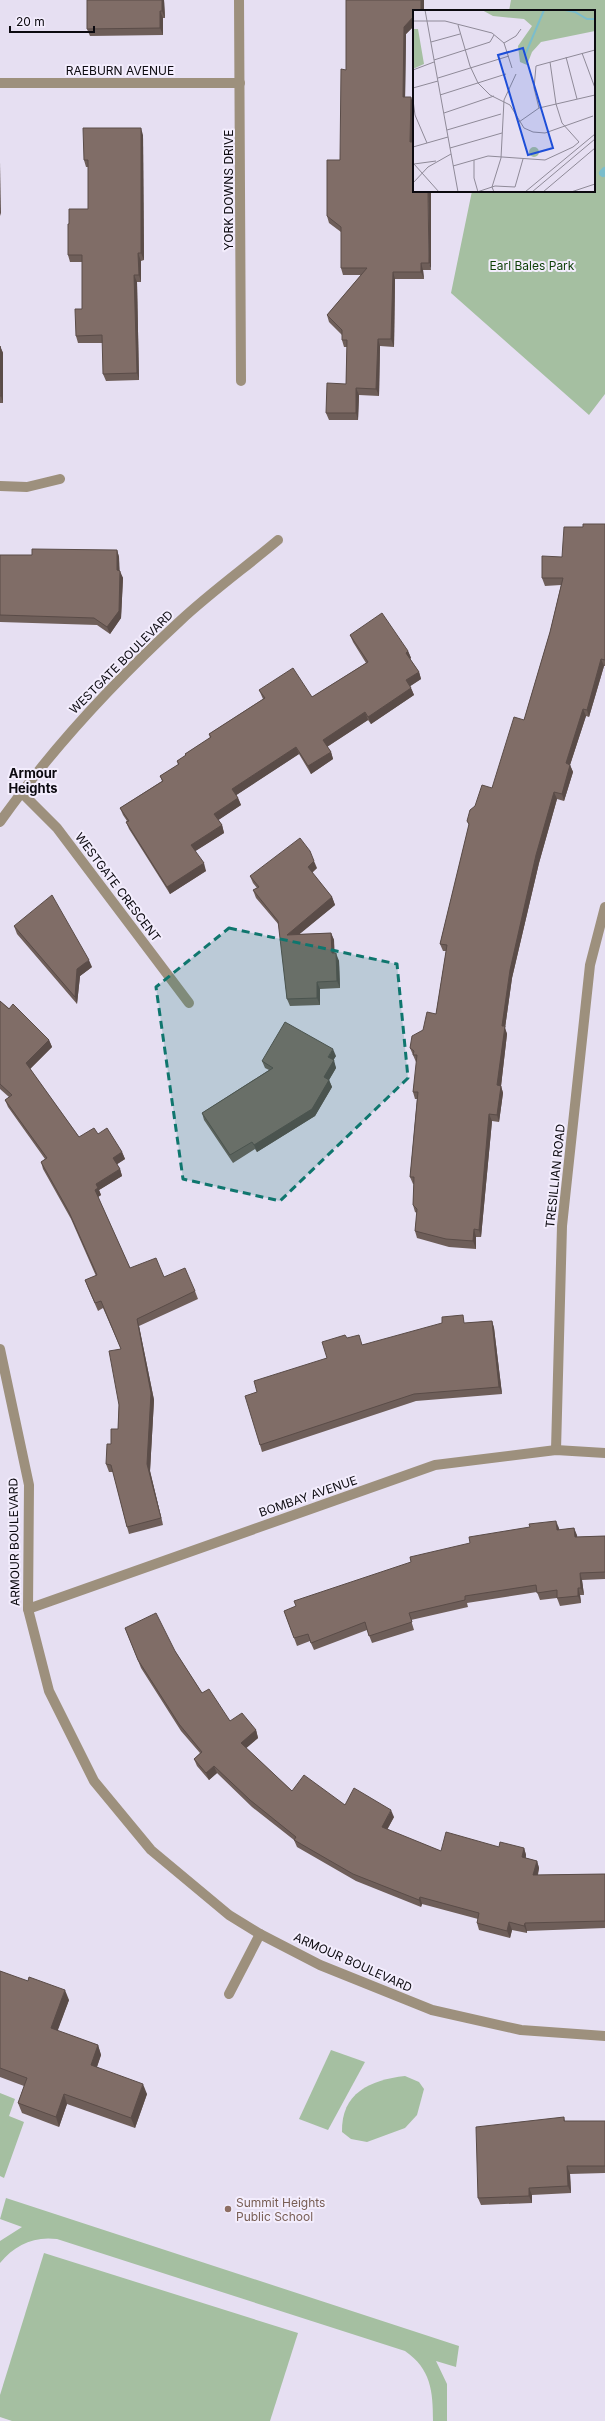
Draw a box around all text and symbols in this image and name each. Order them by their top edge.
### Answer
scale bar [10,8,94,34]
inset map [413,10,595,192]
text: 20 m [16,14,45,29]
street label: RAEBURN AVENUE [66,63,174,78]
street label: YORK DOWNS DRIVE [221,130,236,250]
park label: Earl Bales Park [490,258,575,273]
street label: WESTGATE BOULEVARD [66,607,176,717]
district label: Armour Heights [8,765,58,796]
street label: WESTGATE CRESCENT [72,830,164,945]
street label: TRESILLIAN ROAD [542,1123,568,1229]
street label: BOMBAY AVENUE [257,1472,359,1520]
street label: ARMOUR BOULEVARD [5,1478,23,1606]
street label: ARMOUR BOULEVARD [291,1929,415,1995]
place label: Summit Heights Public School [236,2195,325,2224]
marker: Summit Heights Public School [223,2204,233,2214]

